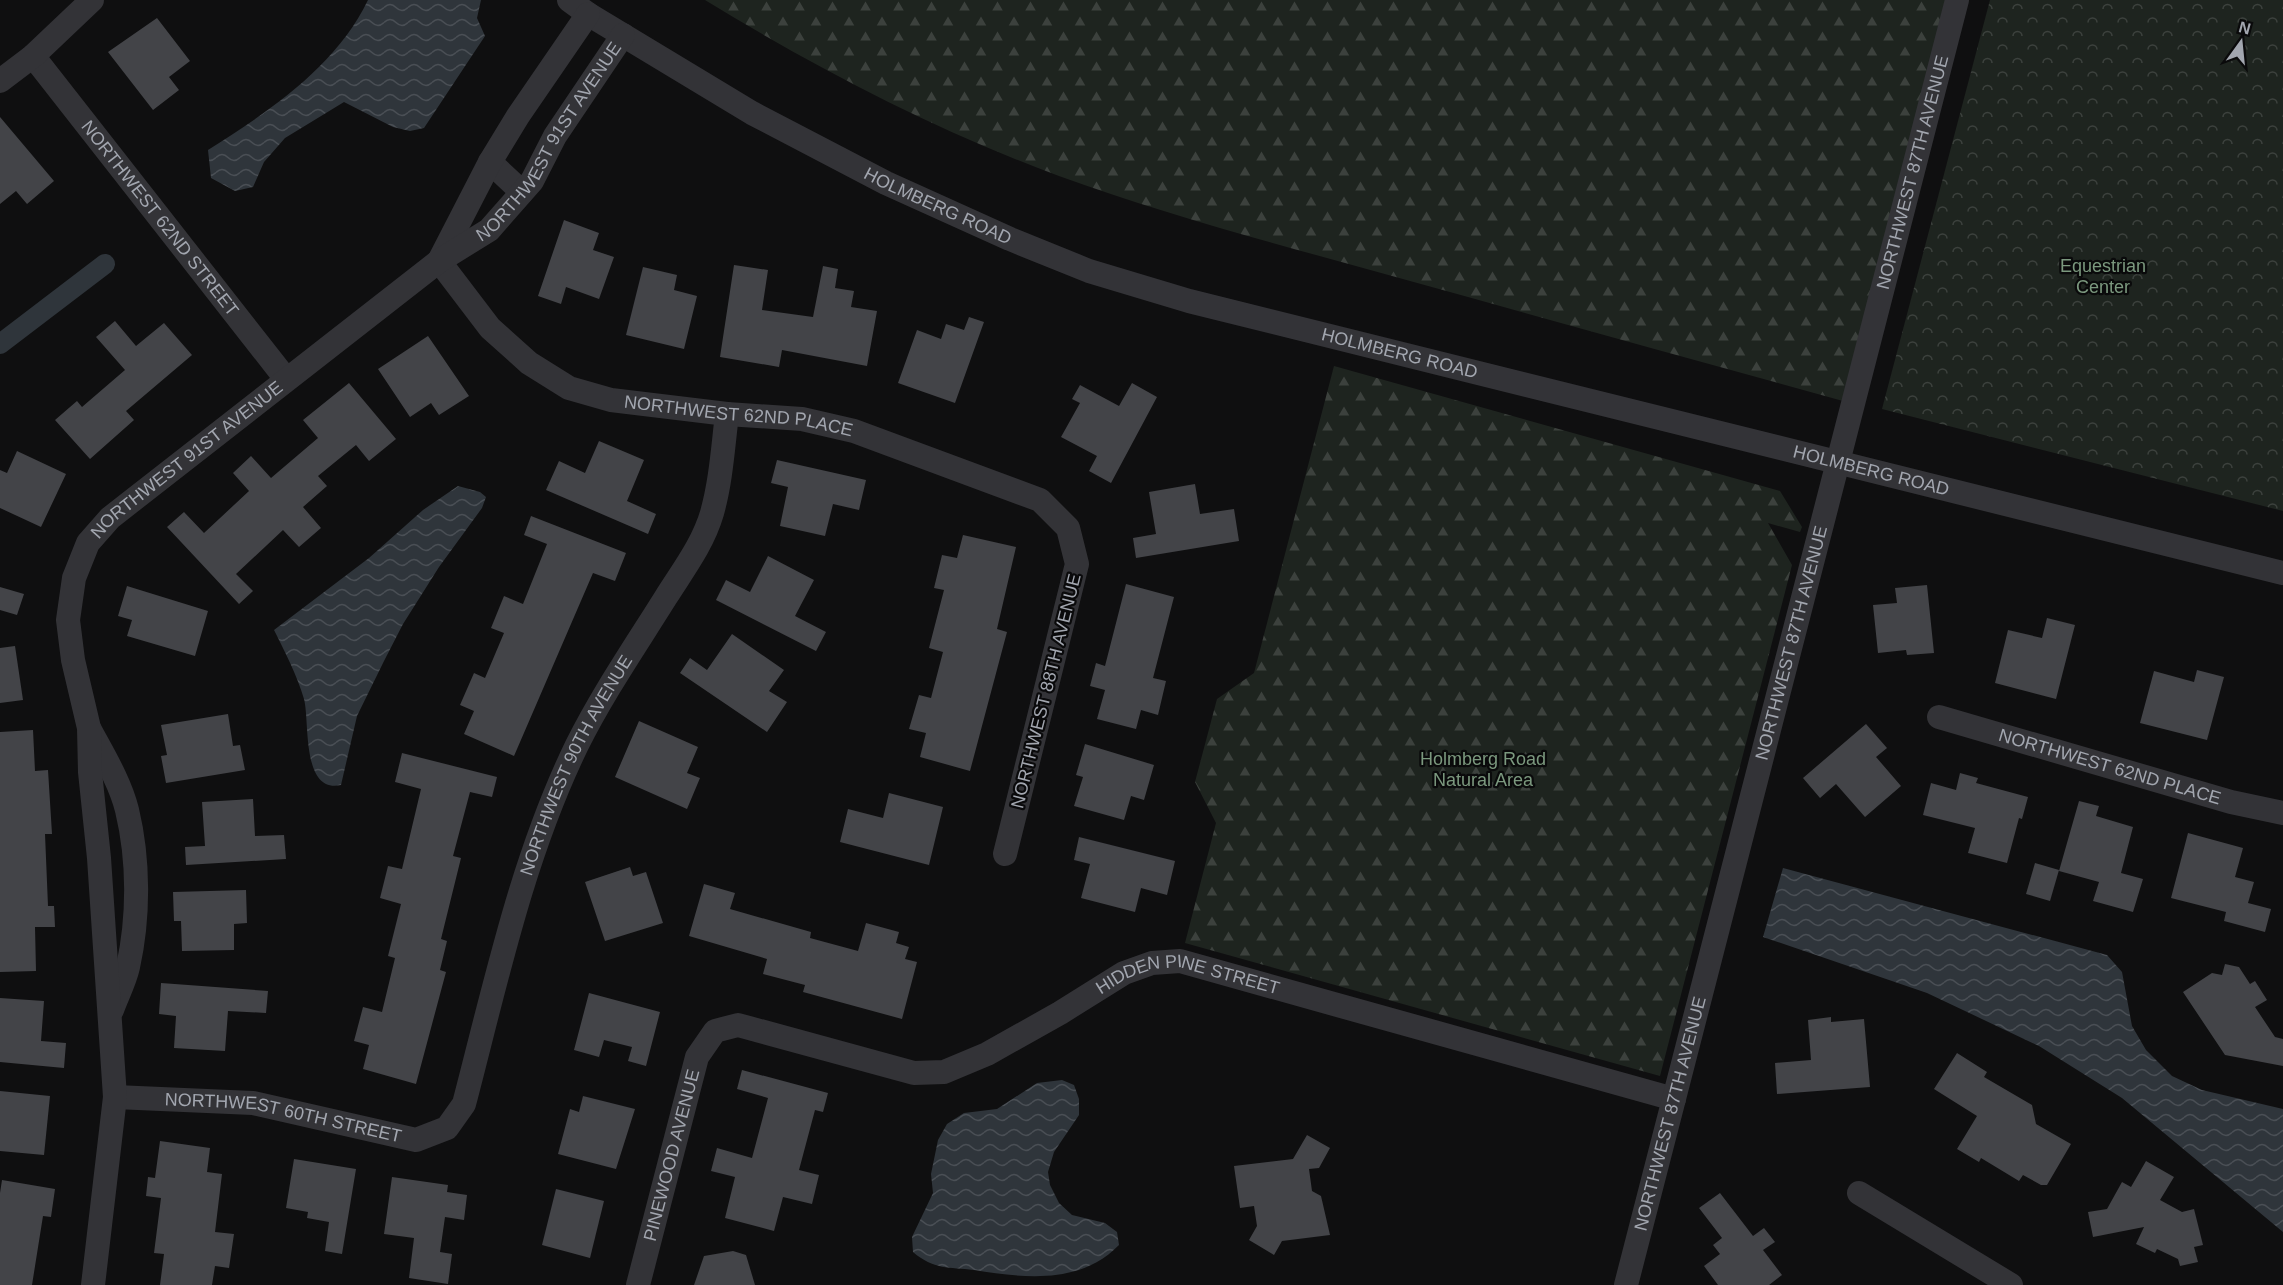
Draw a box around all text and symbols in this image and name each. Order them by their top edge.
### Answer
north arrow [2211,12,2271,72]
text: N [2237,18,2253,38]
street label: NORTHWEST 91ST AVENUE [473,38,625,245]
street label: NORTHWEST 87TH AVENUE [1873,53,1952,292]
street label: NORTHWEST 62ND STREET [77,117,243,320]
street label: HOLMBERG ROAD [861,163,1015,248]
park label: Equestrian Center [2060,256,2146,297]
street label: HOLMBERG ROAD [1319,324,1480,382]
street label: NORTHWEST 91ST AVENUE [87,377,286,542]
street label: NORTHWEST 62ND PLACE [623,392,855,440]
street label: HOLMBERG ROAD [1791,442,1951,500]
street label: NORTHWEST 87TH AVENUE [1752,524,1831,762]
street label: NORTHWEST 88TH AVENUE [1007,572,1085,810]
street label: NORTHWEST 90TH AVENUE [516,652,636,878]
street label: NORTHWEST 62ND PLACE [1996,725,2223,809]
park label: Holmberg Road Natural Area [1420,749,1546,790]
text: HIDDEN PINE STREET [1092,951,1282,998]
street label: HIDDEN PINE STREET [1092,981,1284,1005]
street label: NORTHWEST 87TH AVENUE [1630,994,1710,1233]
street label: PINEWOOD AVENUE [640,1067,703,1243]
street label: NORTHWEST 60TH STREET [164,1089,404,1146]

